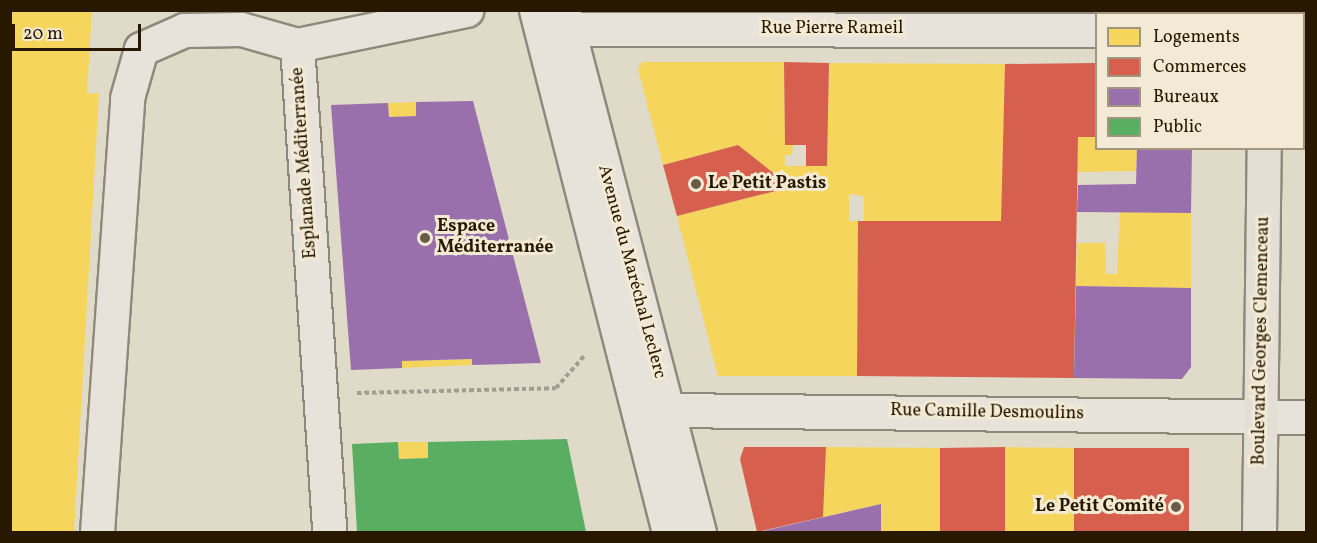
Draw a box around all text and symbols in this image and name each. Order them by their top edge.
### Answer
scale bar [15,12,144,50]
legend [1095,12,1305,150]
street label: Rue Pierre Rameil [761,18,903,40]
text: 20 m [23,22,63,47]
text: Logements [1153,25,1240,50]
text: Commerces [1153,55,1247,80]
street label: Esplanade Méditerranée [288,66,322,260]
text: Bureaux [1153,85,1219,110]
text: Public [1153,115,1202,140]
street label: Avenue du Maréchal Leclerc [592,163,670,381]
place label: Le Petit Pastis [708,173,826,195]
marker: Le Petit Pastis [689,177,703,191]
street label: Boulevard Georges Clemenceau [1249,216,1275,466]
place label: Espace Méditerranée [437,217,553,260]
marker: Espace Méditerranée [418,231,432,245]
street label: Rue Camille Desmoulins [890,401,1084,425]
place label: Le Petit Comité [1035,496,1164,518]
marker: Le Petit Comité [1169,500,1183,514]

